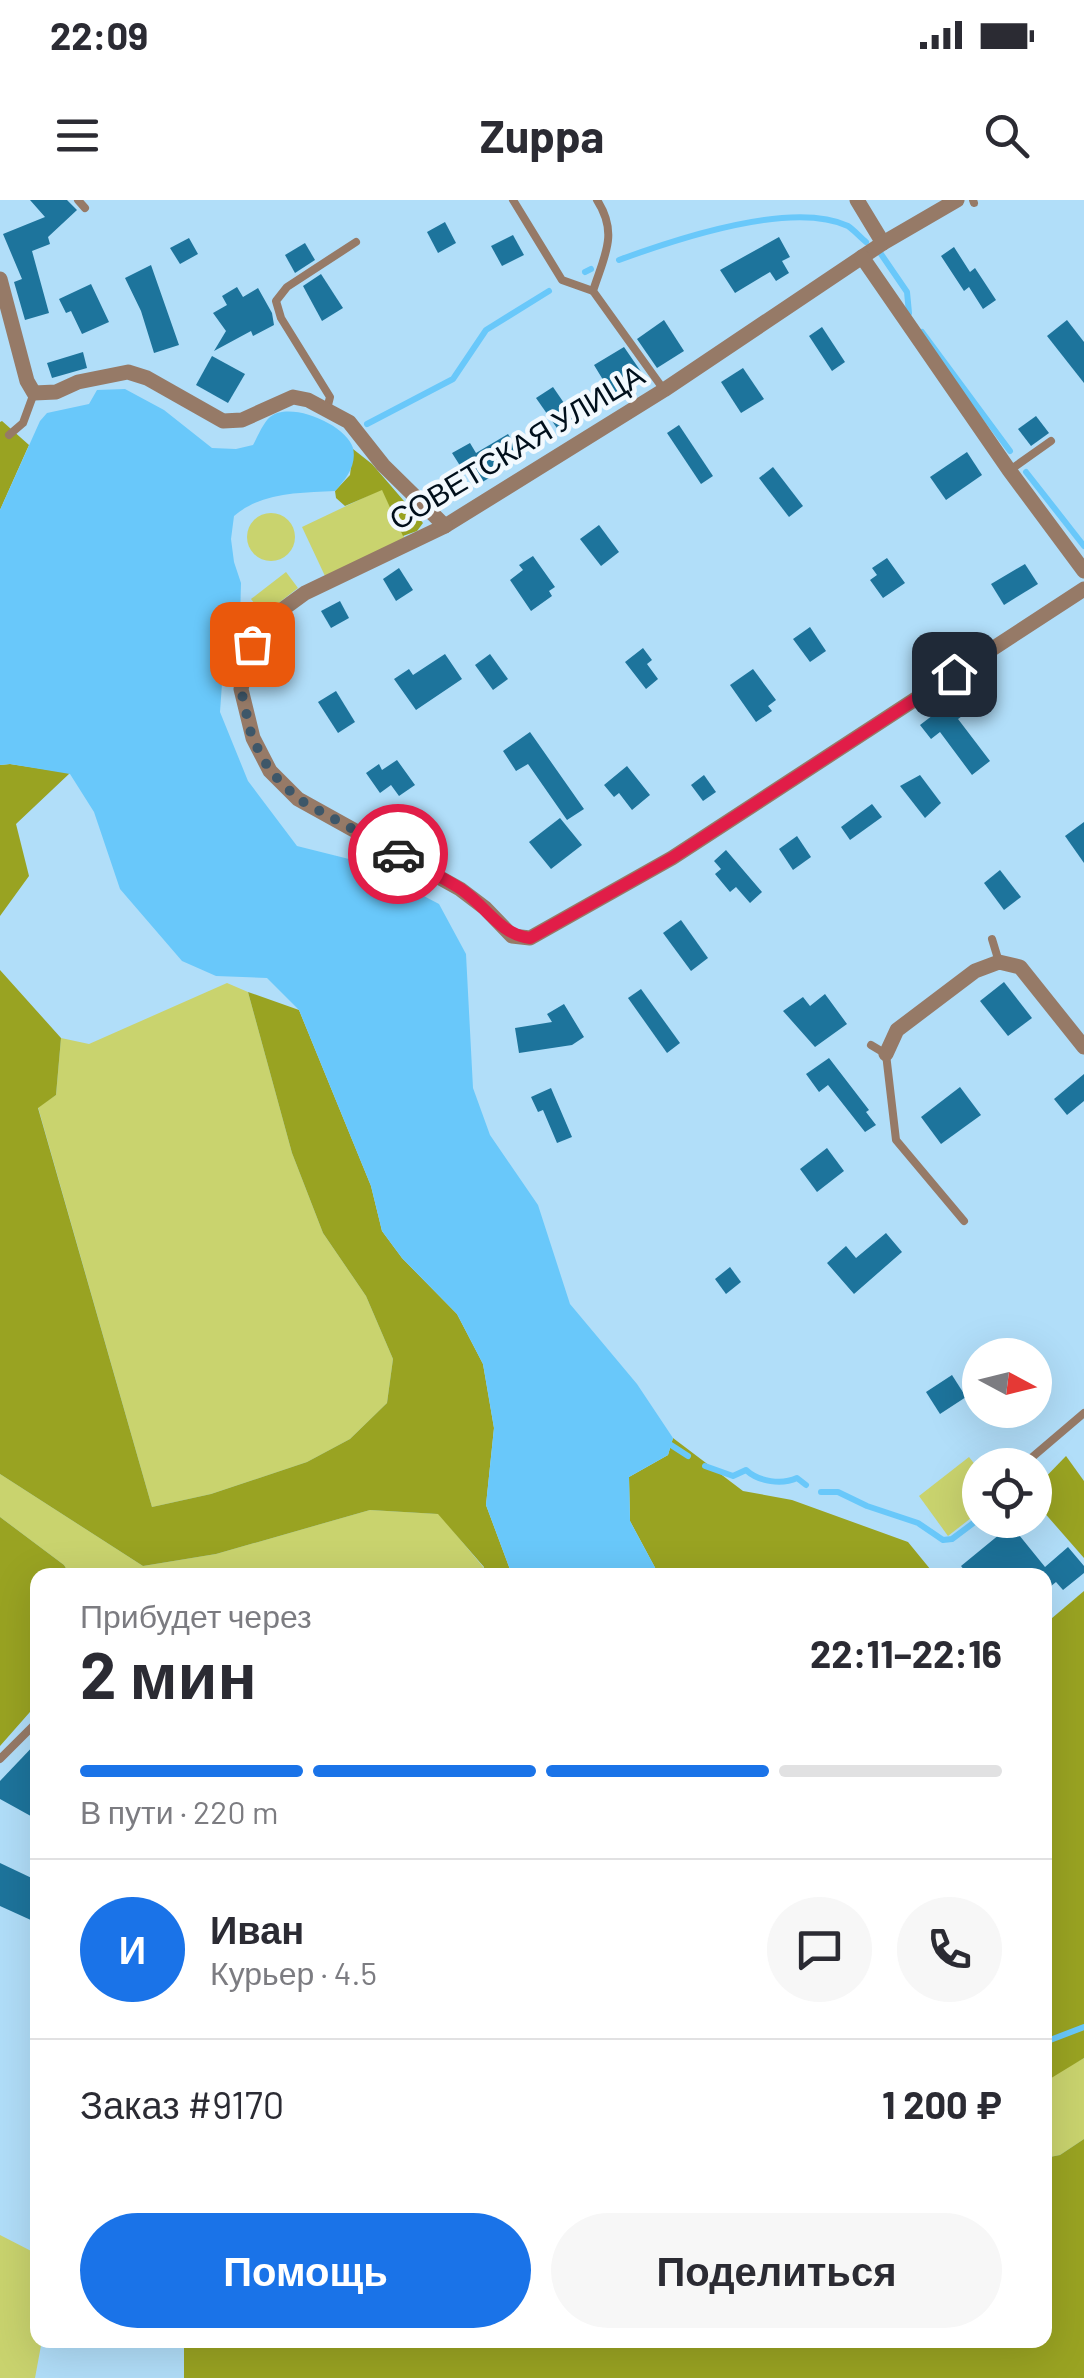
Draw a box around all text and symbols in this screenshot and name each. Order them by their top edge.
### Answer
text: 22:09 [50,12,148,58]
icon: menu [50,108,105,163]
text: Zuppa [480,108,604,162]
icon: search [979,108,1034,163]
street label: СОВЕТСКАЯ УЛИЦА [382,356,650,536]
pin [210,602,295,687]
icon: bag [225,617,280,672]
pin [912,632,997,717]
icon: home [927,647,982,702]
courier [348,804,448,904]
icon: car [371,827,426,882]
north arrow [962,1338,1052,1428]
map controls [962,1338,1052,1538]
button: locate [962,1448,1052,1538]
text: Прибудет через [80,1596,312,1634]
text: 22:11–22:16 [810,1630,1002,1676]
text: 2 мин [80,1634,257,1712]
text: В пути · 220 m [80,1792,278,1830]
button: chat [767,1897,872,2002]
button: phone [897,1897,1002,2002]
text: Иван [210,1906,304,1952]
text: И [119,1926,146,1972]
text: Курьер · 4.5 [210,1953,377,1991]
text: Заказ #9170 [80,2081,284,2127]
text: 1 200 ₽ [882,2081,1002,2127]
button: Помощь [80,2213,531,2328]
button: Поделиться [551,2213,1002,2328]

